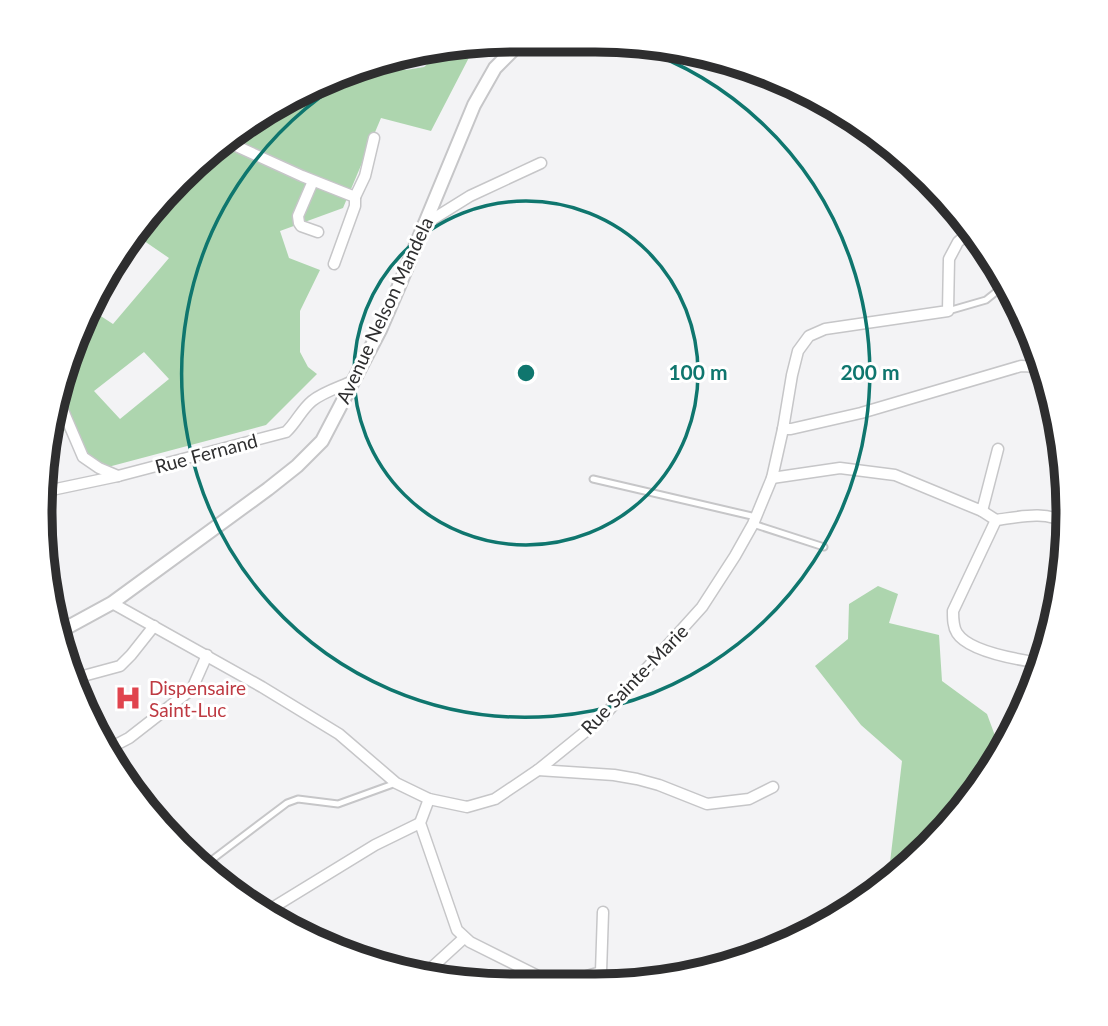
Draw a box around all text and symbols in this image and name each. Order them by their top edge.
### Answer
street label: Avenue Nelson Mandela [331,213,437,407]
text: 100 m [668,359,728,384]
text: 200 m [840,359,900,384]
centre of rings [514,361,538,385]
street label: Rue Fernand [152,428,260,478]
street label: Rue Sainte-Marie [576,619,692,739]
place label: Dispensaire Saint-Luc [149,676,246,721]
hospital icon: Dispensaire Saint-Luc [113,683,143,713]

